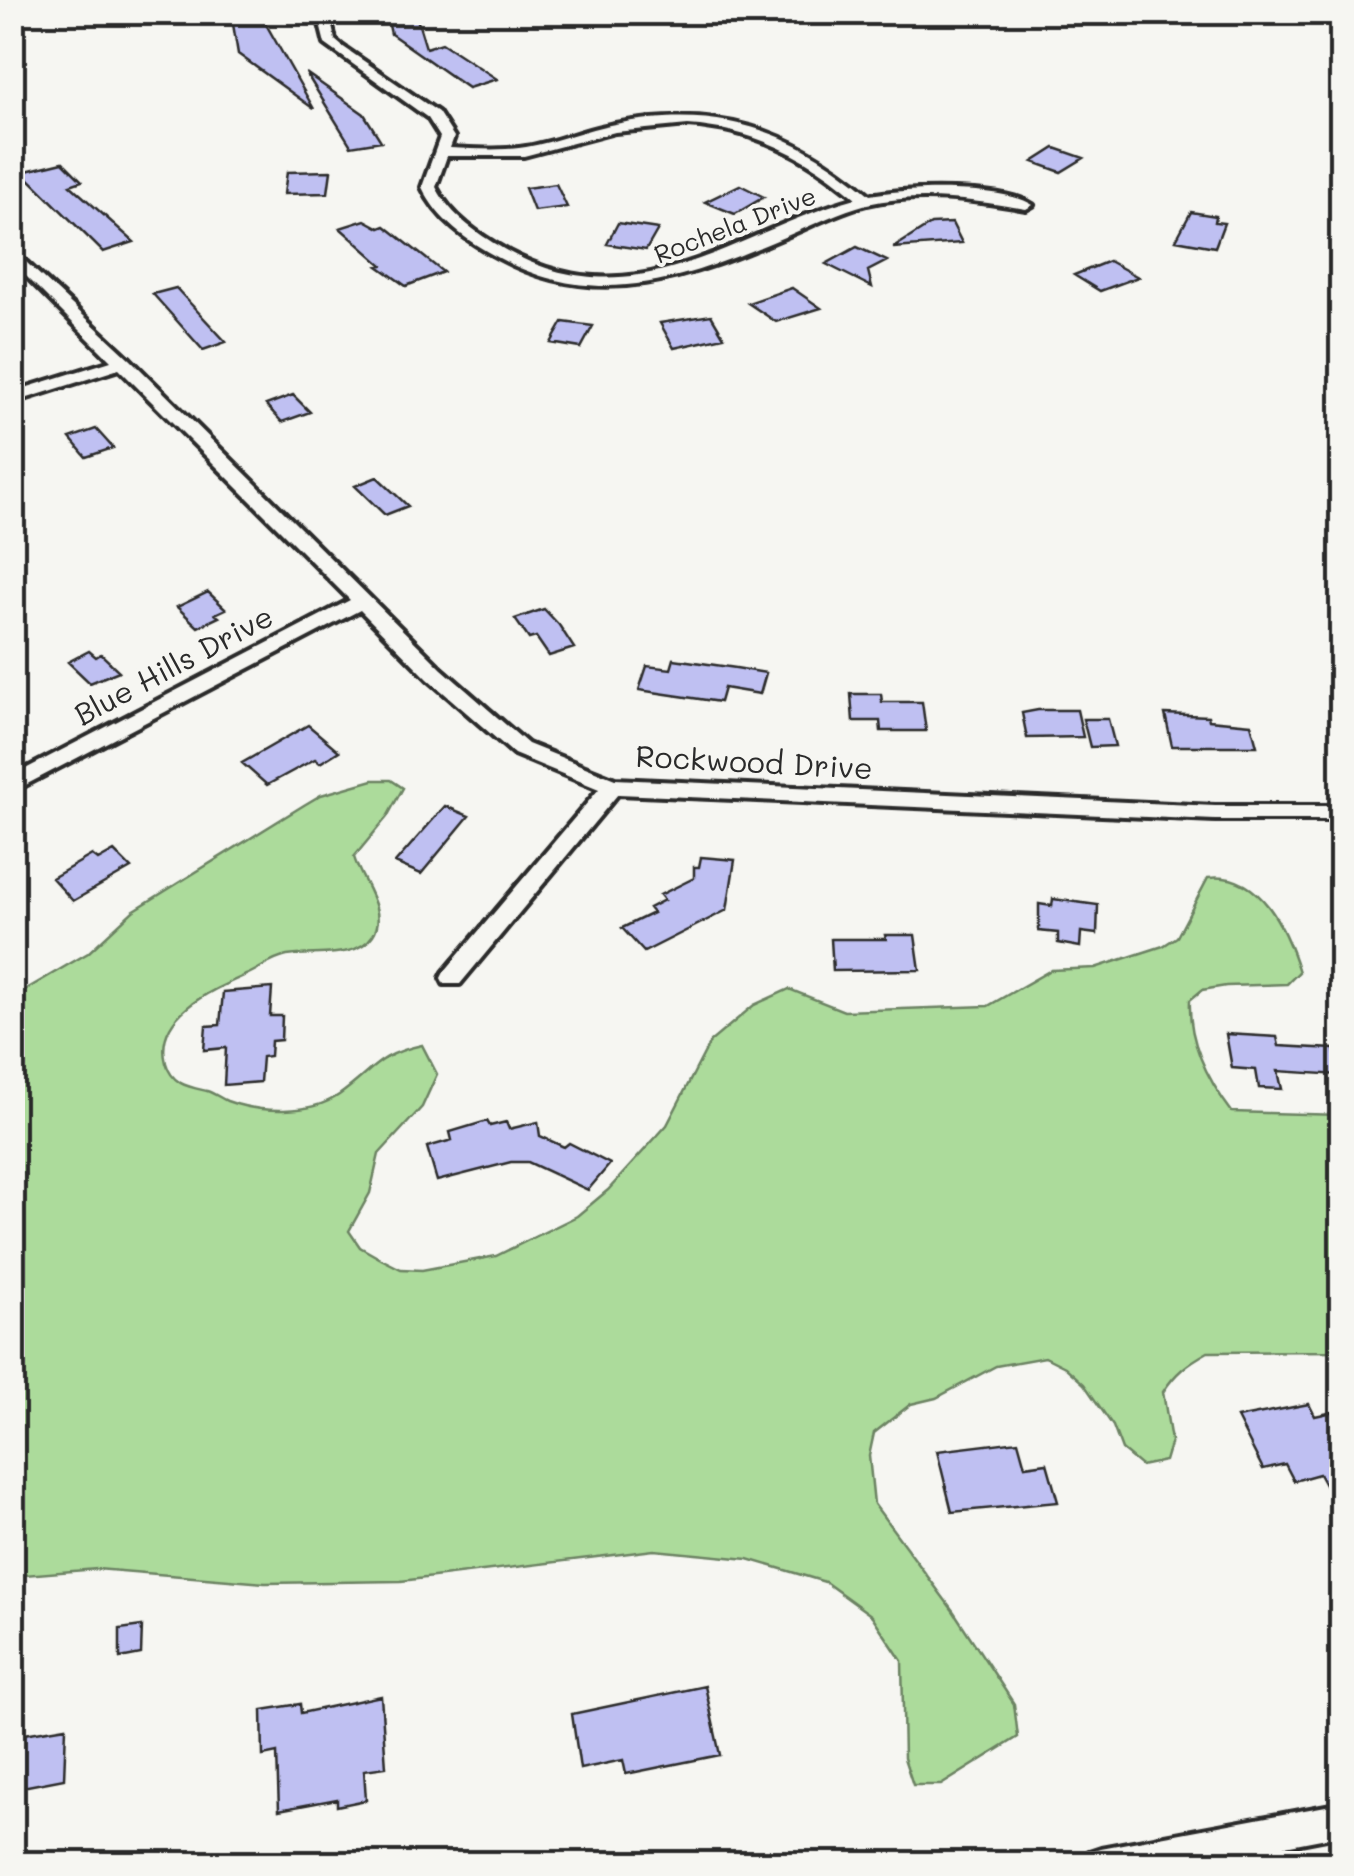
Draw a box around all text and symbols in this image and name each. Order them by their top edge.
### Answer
street label: Rochela Drive [649,178,820,270]
street label: Blue Hills Drive [67,595,280,733]
street label: Rockwood Drive [635,735,874,787]

